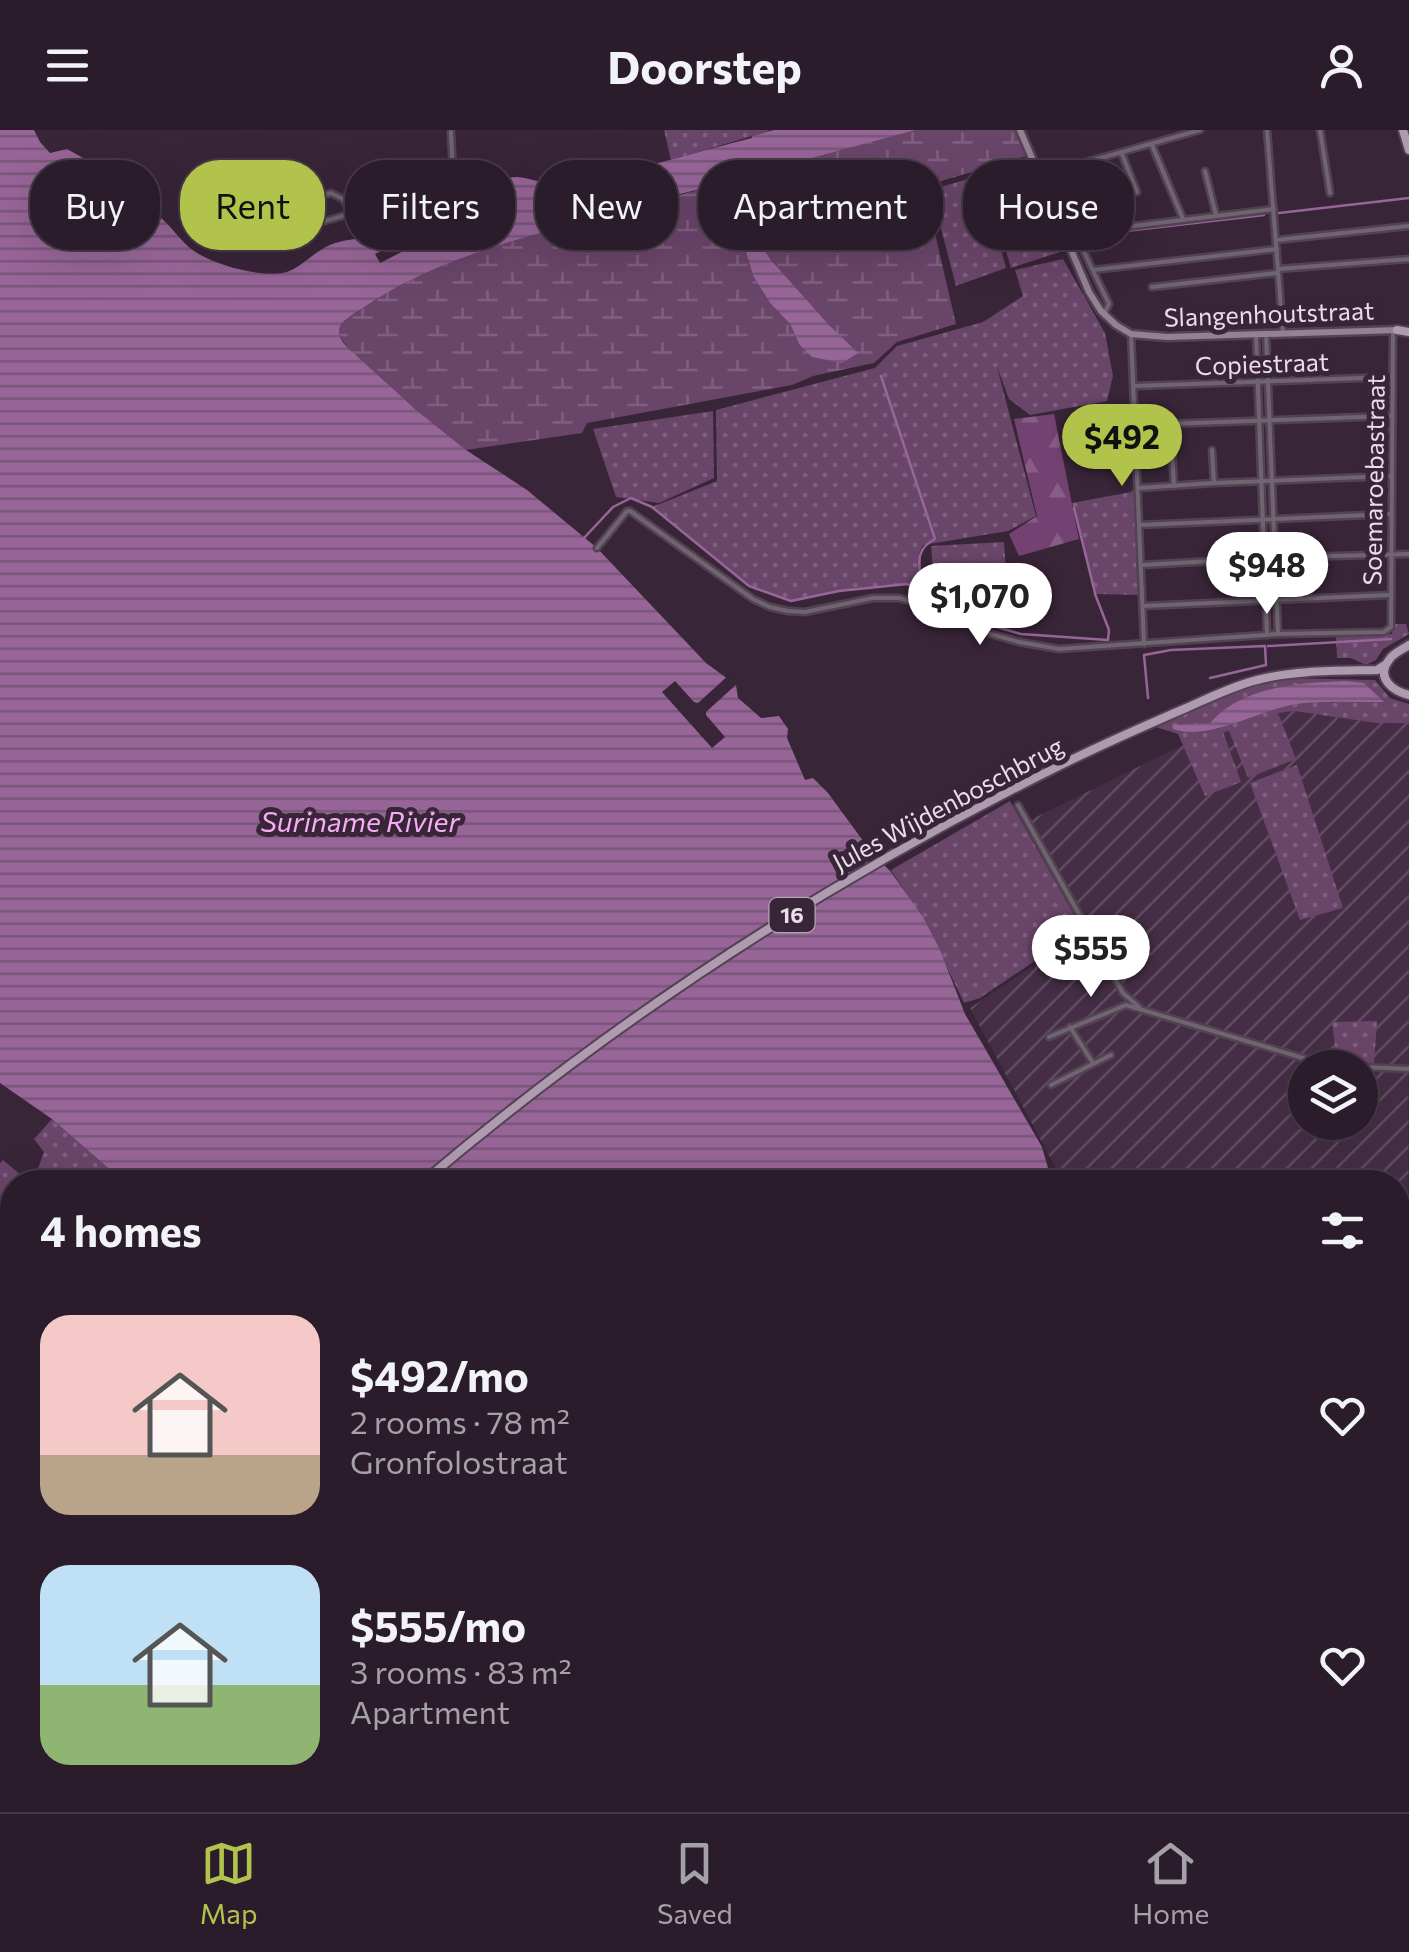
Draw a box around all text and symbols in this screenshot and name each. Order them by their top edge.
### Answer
icon: menu [40,38,95,93]
text: Doorstep [607,38,802,93]
icon: person [1314,38,1369,93]
chip: Buy [30,160,160,250]
chip: Rent [180,160,325,250]
chip: Filters [345,160,515,250]
chip: New [535,160,678,250]
chip: Apartment [698,160,943,250]
chip: House [963,160,1134,250]
street label: Slangenhoutstraat [1163,294,1375,332]
street label: Copiestraat [1194,346,1330,380]
street label: Soemaroebastraat [1356,374,1390,586]
pin: $492 [1063,404,1181,489]
text: $492 [1084,416,1160,456]
pin: $948 [1208,532,1326,617]
text: $948 [1228,544,1306,584]
pin: $1,070 [899,563,1061,648]
text: $1,070 [930,575,1030,615]
street label: Jules Wijdenboschbrug [827,729,1068,877]
water label: Suriname Rivier [260,804,460,838]
road number: 16 [770,898,814,932]
pin: $555 [1032,915,1150,1000]
text: $555 [1054,927,1128,967]
map controls [1288,1050,1378,1140]
button: layers [1288,1050,1378,1140]
icon: filters [1315,1203,1370,1258]
text: 4 homes [40,1204,202,1256]
text: $492/mo [350,1349,529,1401]
icon: home [120,1355,240,1475]
icon: heart [1315,1388,1370,1443]
text: 2 rooms · 78 m² [350,1401,570,1441]
text: Gronfolostraat [350,1441,568,1481]
text: $555/mo [350,1599,526,1651]
icon: home [120,1605,240,1725]
icon: heart [1315,1638,1370,1693]
text: 3 rooms · 83 m² [350,1651,572,1691]
text: Apartment [350,1691,510,1731]
tab: Map [200,1836,258,1930]
tab: Saved [657,1836,733,1930]
tab: Home [1132,1836,1209,1930]

